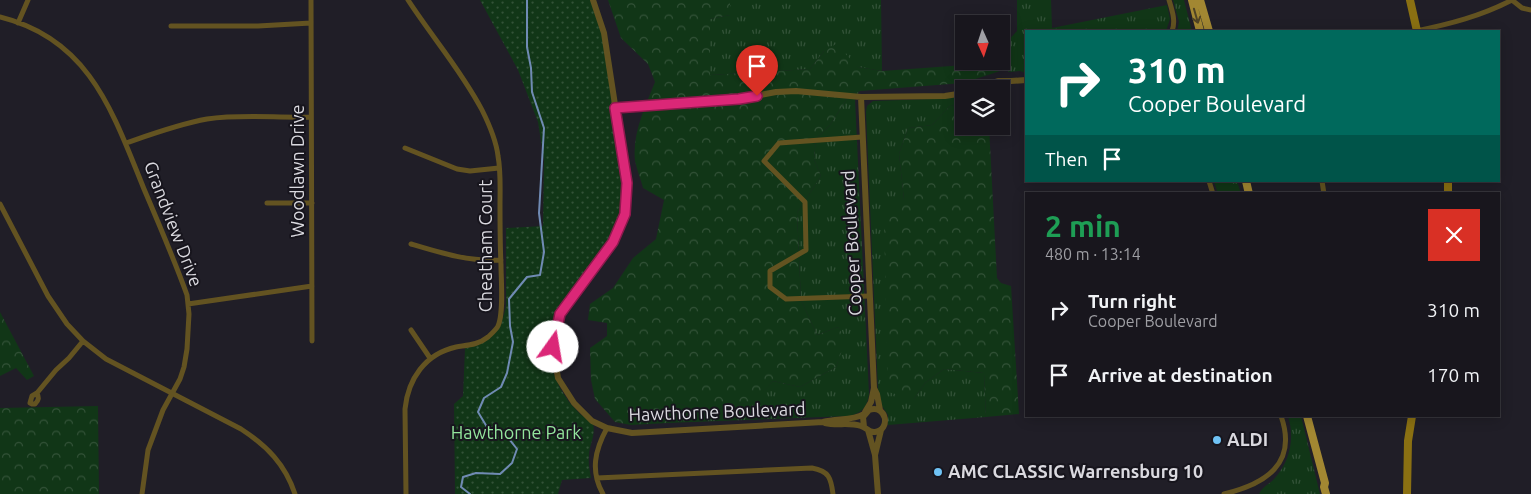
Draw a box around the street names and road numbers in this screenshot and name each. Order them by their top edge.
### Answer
street label: Woodlawn Drive [287,105,307,237]
street label: Grandview Drive [141,158,207,289]
street label: Cooper Boulevard [837,170,865,316]
street label: Cheatham Court [475,180,495,312]
street label: Hawthorne Boulevard [628,398,806,424]

